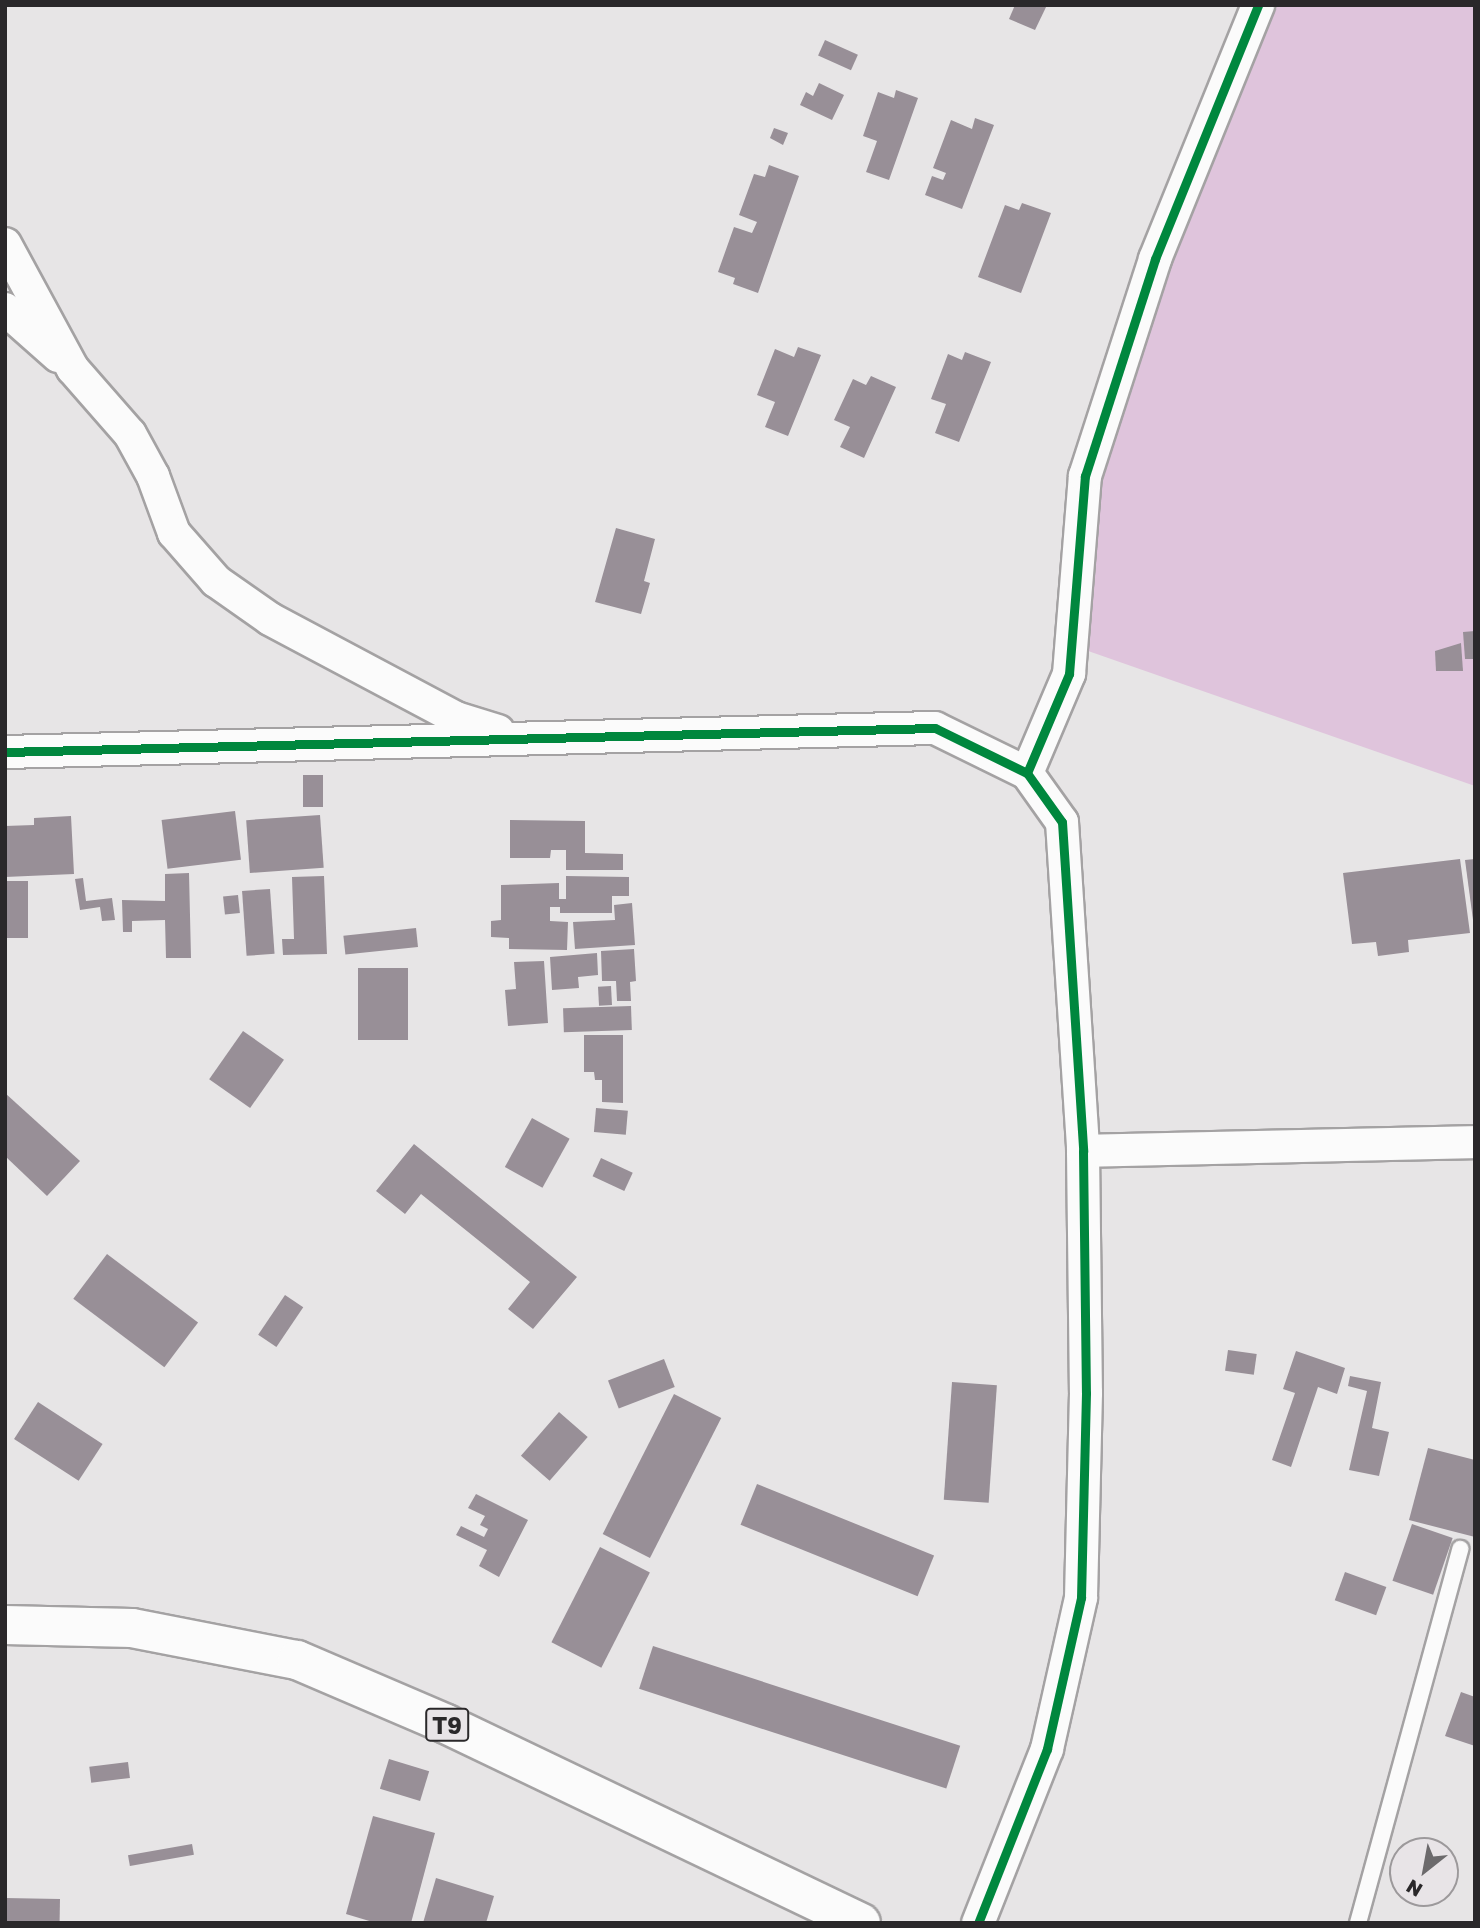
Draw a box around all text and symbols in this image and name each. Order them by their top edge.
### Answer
road number: T9 [424,1706,470,1744]
north arrow [1389,1837,1459,1907]
text: N [1402,1875,1426,1902]

